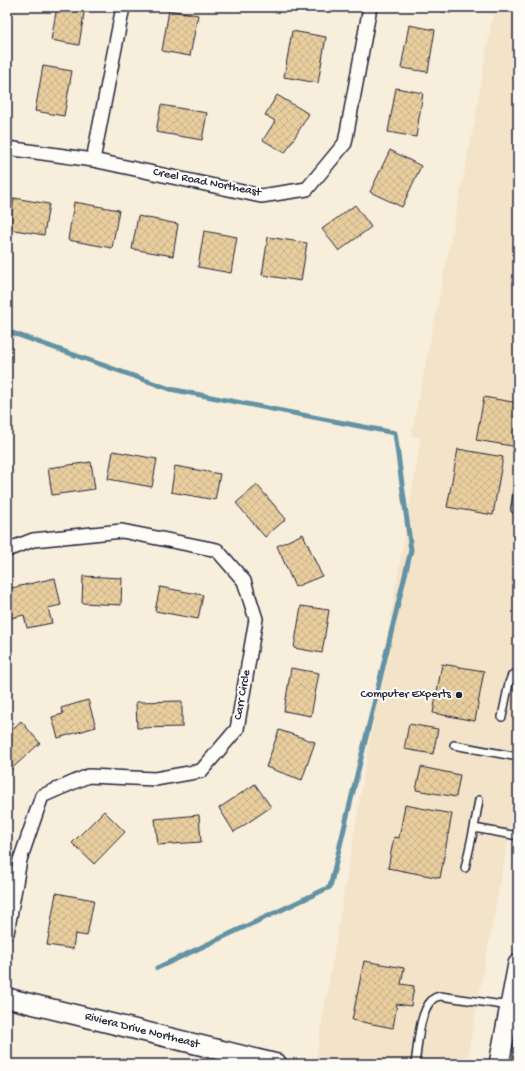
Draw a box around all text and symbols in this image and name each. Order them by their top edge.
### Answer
street label: Creel Road Northeast [152,166,263,201]
street label: Carr Circle [232,668,254,721]
place label: Computer Experts [361,688,452,702]
marker: Computer Experts [454,690,464,700]
street label: Riviera Drive Northeast [83,1010,202,1052]

